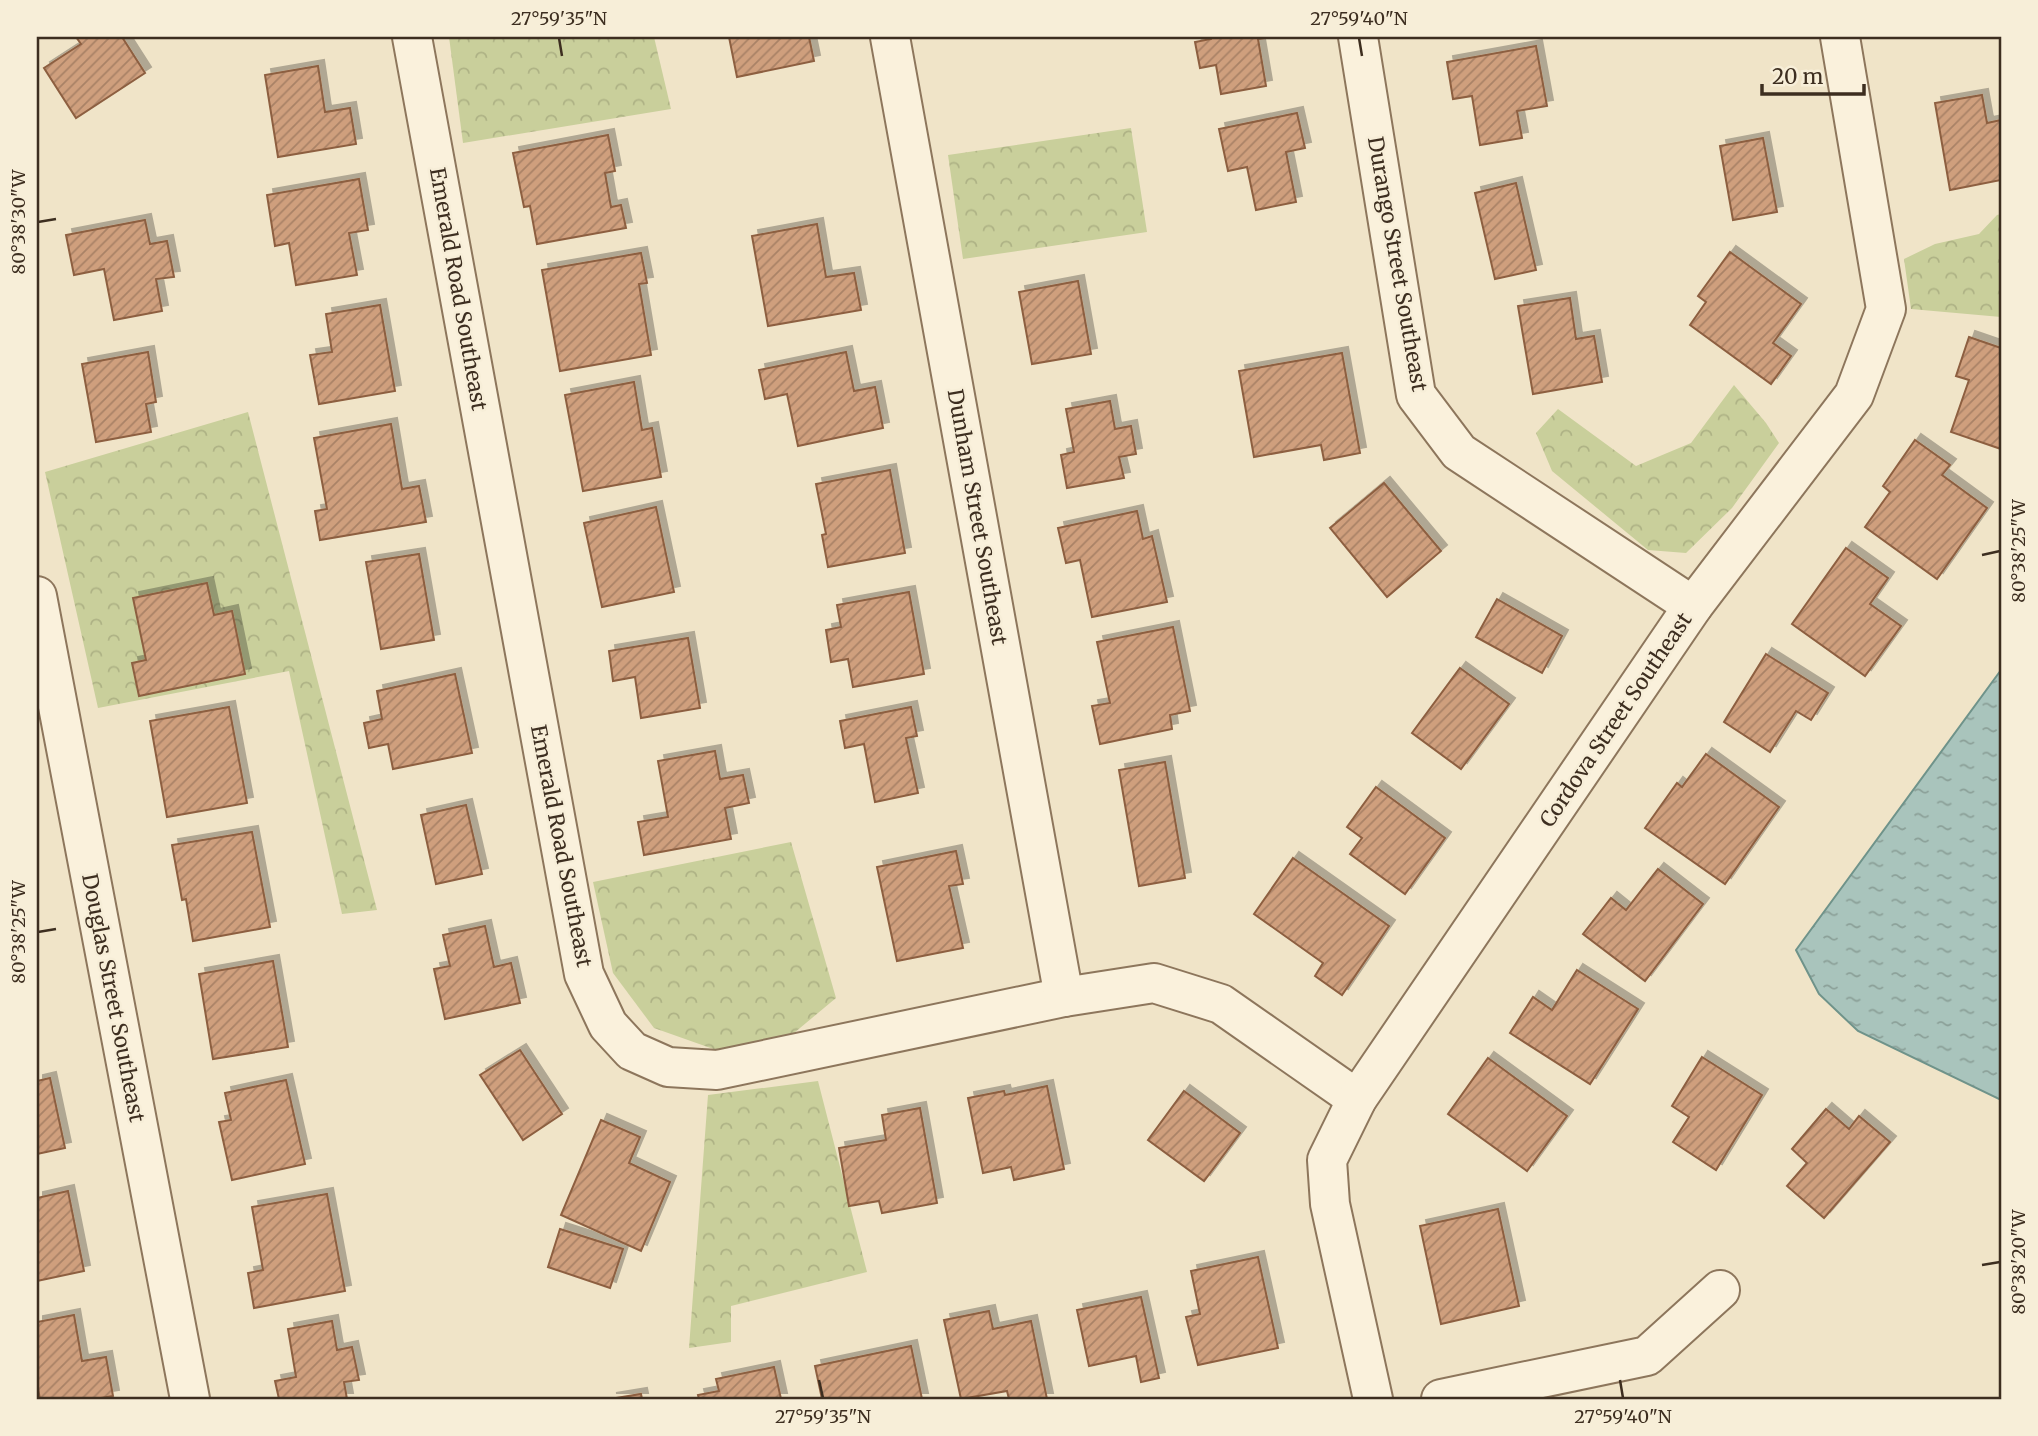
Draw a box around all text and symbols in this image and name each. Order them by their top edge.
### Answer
text: 27°59'35"N [511,7,607,30]
text: 27°59'40"N [1310,7,1408,30]
scale bar [1762,52,1863,96]
text: 20 m [1772,63,1824,90]
street label: Durango Street Southeast [1362,134,1433,394]
street label: Emerald Road Southeast [424,165,493,413]
text: 80°38'30"W [7,169,30,274]
street label: Dunham Street Southeast [942,387,1013,647]
text: 80°38'25"W [2007,498,2030,603]
street label: Cordova Street Southeast [1534,607,1698,832]
street label: Emerald Road Southeast [525,722,598,969]
street label: Douglas Street Southeast [76,871,151,1124]
text: 80°38'25"W [7,879,30,984]
text: 80°38'20"W [2007,1208,2030,1315]
text: 27°59'35"N [775,1405,871,1428]
text: 27°59'40"N [1574,1405,1672,1428]

